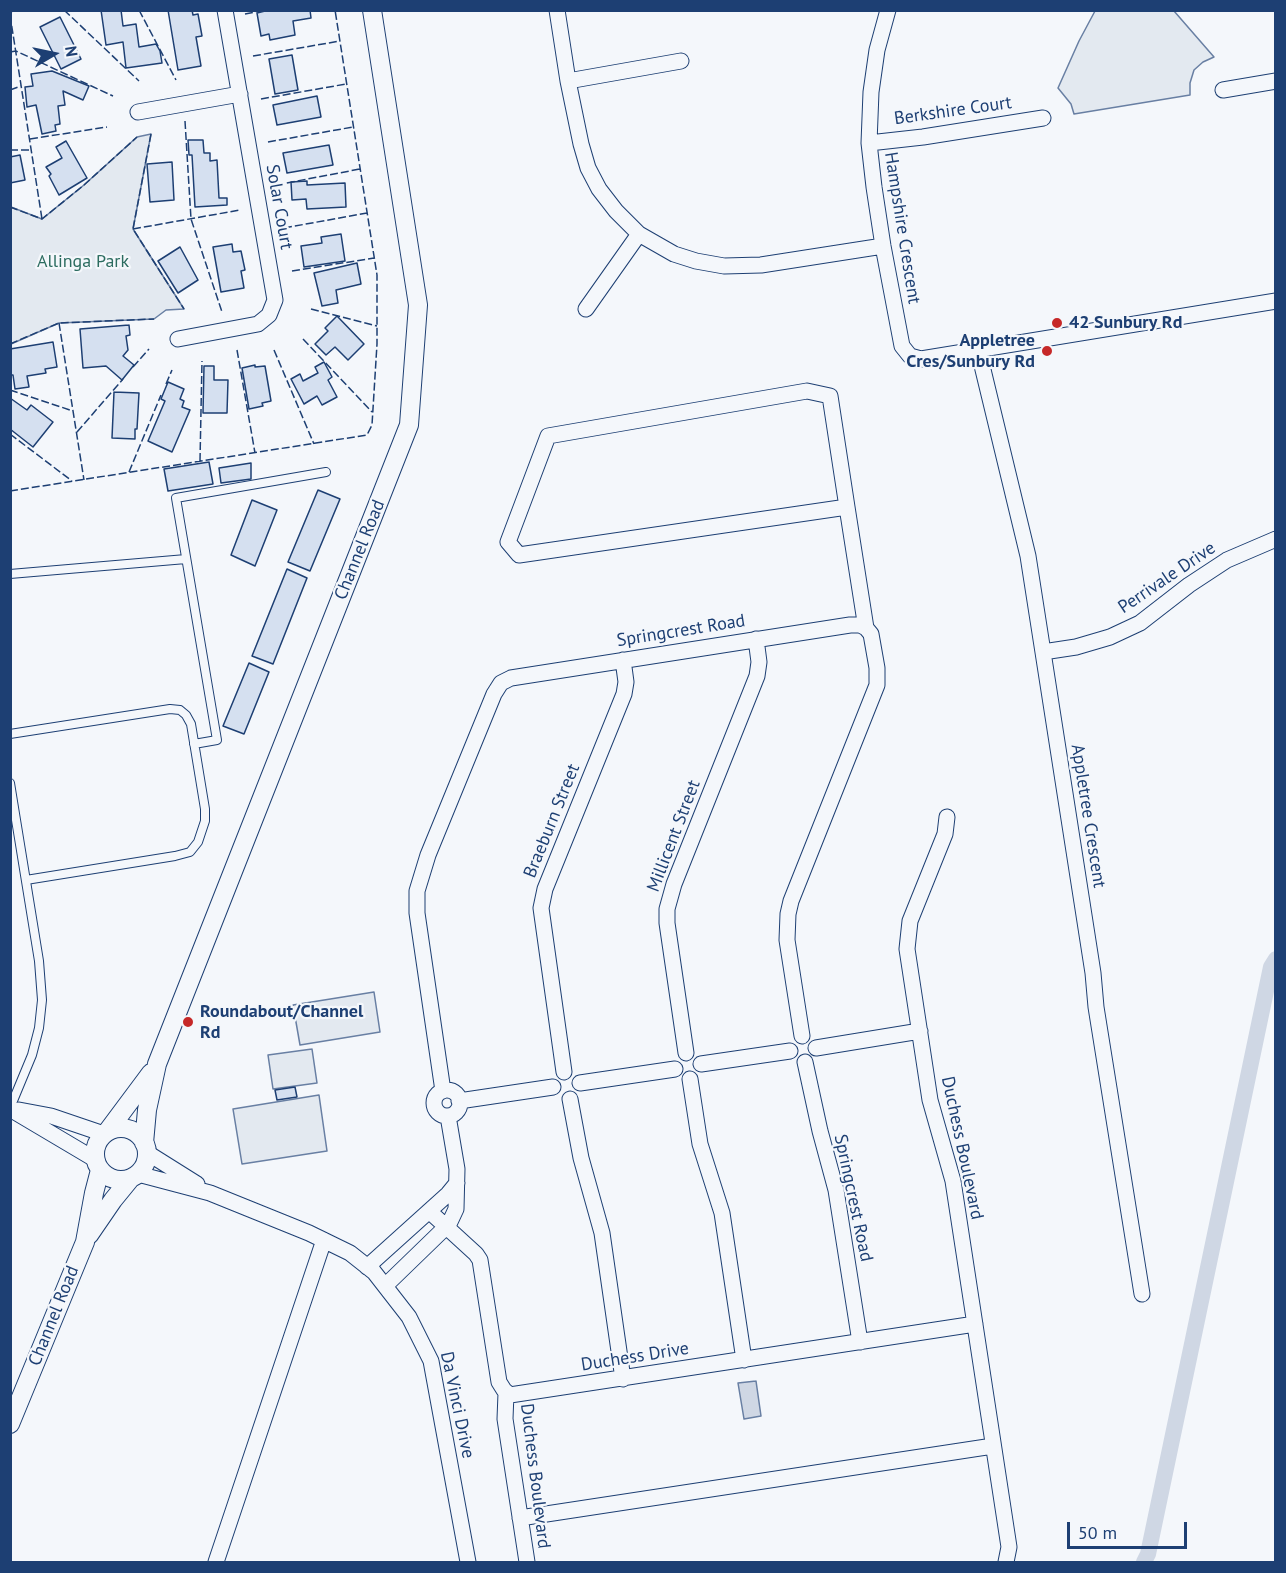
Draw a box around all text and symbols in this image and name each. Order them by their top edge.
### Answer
north arrow [24,24,84,84]
text: N [61,44,82,58]
street label: Berkshire Court [893,92,1013,130]
street label: Hampshire Crescent [879,151,925,305]
street label: Solar Court [261,163,297,251]
park label: Allinga Park [37,251,129,273]
place label: 42 Sunbury Rd [1069,312,1182,334]
marker: 42 Sunbury Rd [1050,316,1064,330]
place label: Appletree Cres/Sunbury Rd [906,330,1035,372]
marker: Appletree Cres/Sunbury Rd [1040,344,1054,358]
street label: Channel Road [330,497,390,603]
street label: Perrivale Drive [1114,538,1220,618]
street label: Springcrest Road [615,610,747,652]
street label: Appletree Crescent [1066,743,1110,889]
street label: Braeburn Street [519,761,585,881]
street label: Millicent Street [643,777,705,895]
place label: Roundabout/Channel Rd [200,1001,363,1044]
marker: Roundabout/Channel Rd [181,1015,195,1029]
street label: Duchess Boulevard [936,1074,988,1222]
street label: Springcrest Road [829,1132,877,1264]
street label: Channel Road [24,1263,84,1369]
street label: Duchess Drive [580,1338,690,1376]
street label: Da Vinci Drive [435,1350,479,1460]
street label: Duchess Boulevard [515,1402,555,1550]
scale bar [1070,1510,1190,1548]
text: 50 m [1078,1521,1117,1544]

